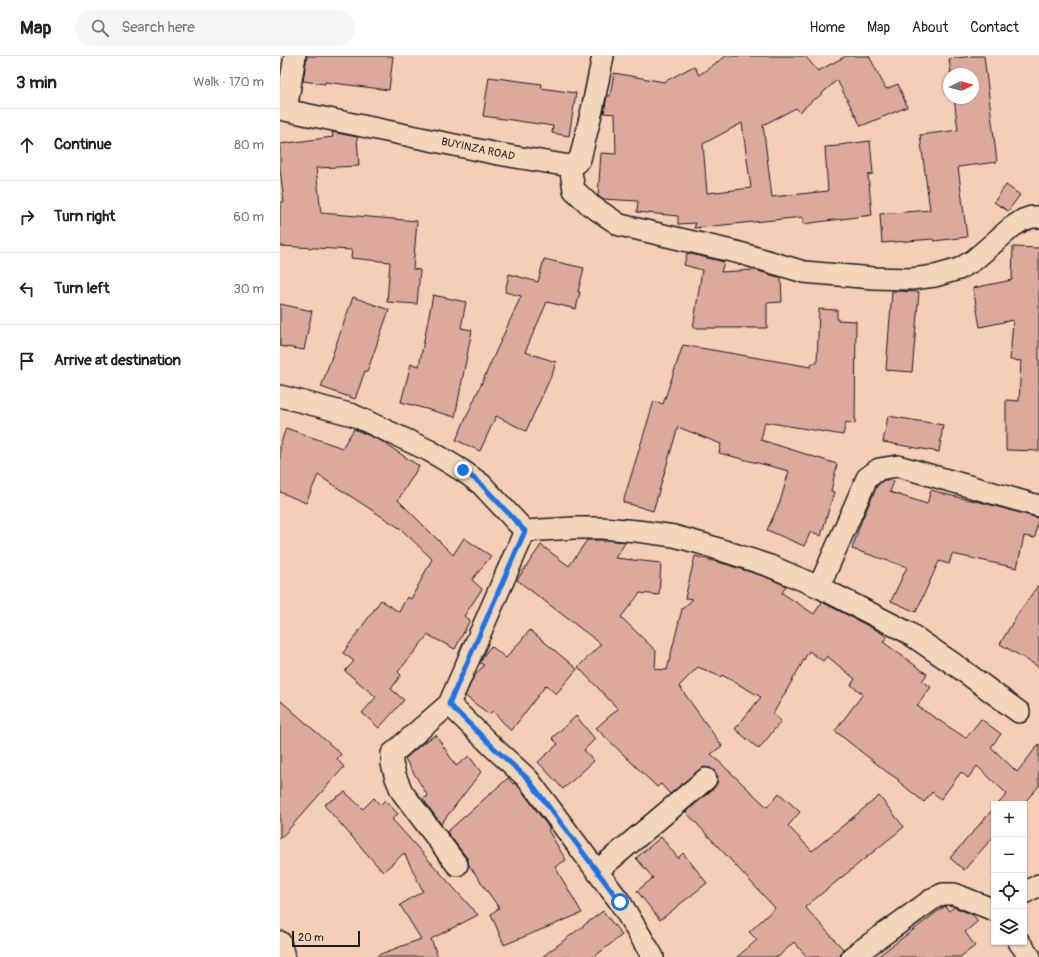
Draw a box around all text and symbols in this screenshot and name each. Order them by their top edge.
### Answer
search box [75,10,355,46]
text: Map [20,16,51,40]
icon: search [89,17,111,39]
text: Search here [121,18,195,37]
text: Home [810,19,845,36]
text: Map [867,19,890,36]
text: About [912,19,948,36]
text: Contact [970,19,1019,36]
north arrow [943,68,979,104]
text: 3 min [16,72,57,93]
text: Walk · 170 m [193,74,264,90]
icon: ahead [16,134,38,156]
text: Continue [54,135,112,154]
street label: BUYINZA ROAD [440,135,516,163]
text: 80 m [234,137,264,153]
icon: right [16,206,38,228]
text: Turn right [54,207,115,226]
text: 60 m [233,209,264,225]
icon: left [16,278,38,300]
text: Turn left [54,279,110,298]
text: 30 m [234,281,264,297]
icon: arrive [16,350,38,372]
text: Arrive at destination [54,351,181,370]
route end [454,461,472,479]
map controls [991,801,1027,945]
button: + [991,801,1027,837]
button: − [991,837,1027,873]
button: locate [991,873,1027,909]
route start [611,893,629,911]
button: layers [991,909,1027,945]
scale bar [292,929,360,948]
text: 20 m [298,931,324,944]

